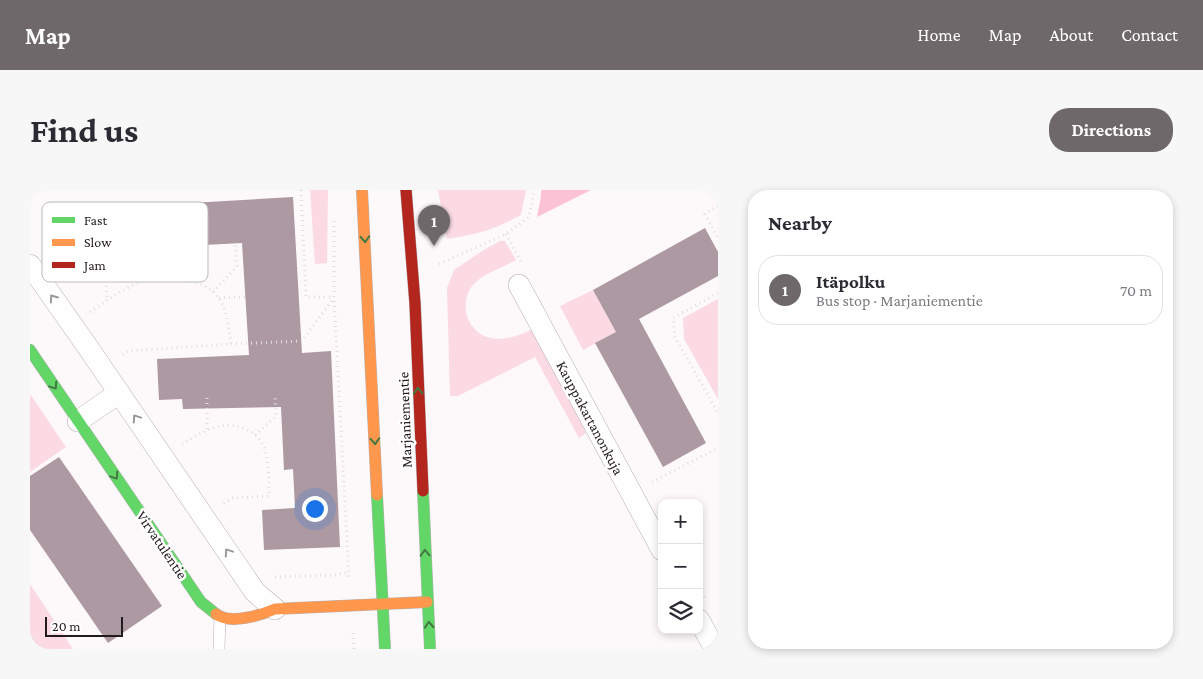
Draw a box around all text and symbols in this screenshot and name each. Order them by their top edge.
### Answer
text: Map [25,22,71,49]
text: Home [918,25,961,45]
text: Map [989,25,1021,45]
text: About [1049,25,1093,45]
text: Contact [1121,25,1178,45]
button: Directions [1049,108,1173,152]
text: Find us [30,111,138,150]
legend [42,202,208,282]
pin: 1 [418,205,450,246]
text: Nearby [768,211,832,235]
text: Fast [84,212,108,228]
text: Slow [84,234,112,250]
one-way arrow [359,235,370,243]
text: Jam [82,257,106,273]
text: Itäpolku [816,271,885,292]
text: 1 [782,282,788,299]
text: 70 m [1120,282,1152,299]
text: Bus stop · Marjaniementie [816,292,983,309]
one-way arrow [50,294,59,304]
street label: Kauppakartanonkuja [552,358,627,478]
street label: Marjaniementie [395,371,416,468]
one-way arrow [48,380,57,390]
one-way arrow [413,386,424,394]
one-way arrow [133,414,142,423]
one-way arrow [369,437,380,445]
one-way arrow [109,470,118,479]
your location [302,496,328,522]
map controls [658,499,703,634]
button: + [658,499,703,544]
street label: Virvatulentie [133,508,191,582]
button: − [658,544,703,589]
one-way arrow [225,548,234,557]
one-way arrow [420,549,431,557]
button: layers [658,589,703,634]
scale bar [45,614,122,637]
text: 20 m [52,618,80,634]
one-way arrow [423,621,434,629]

